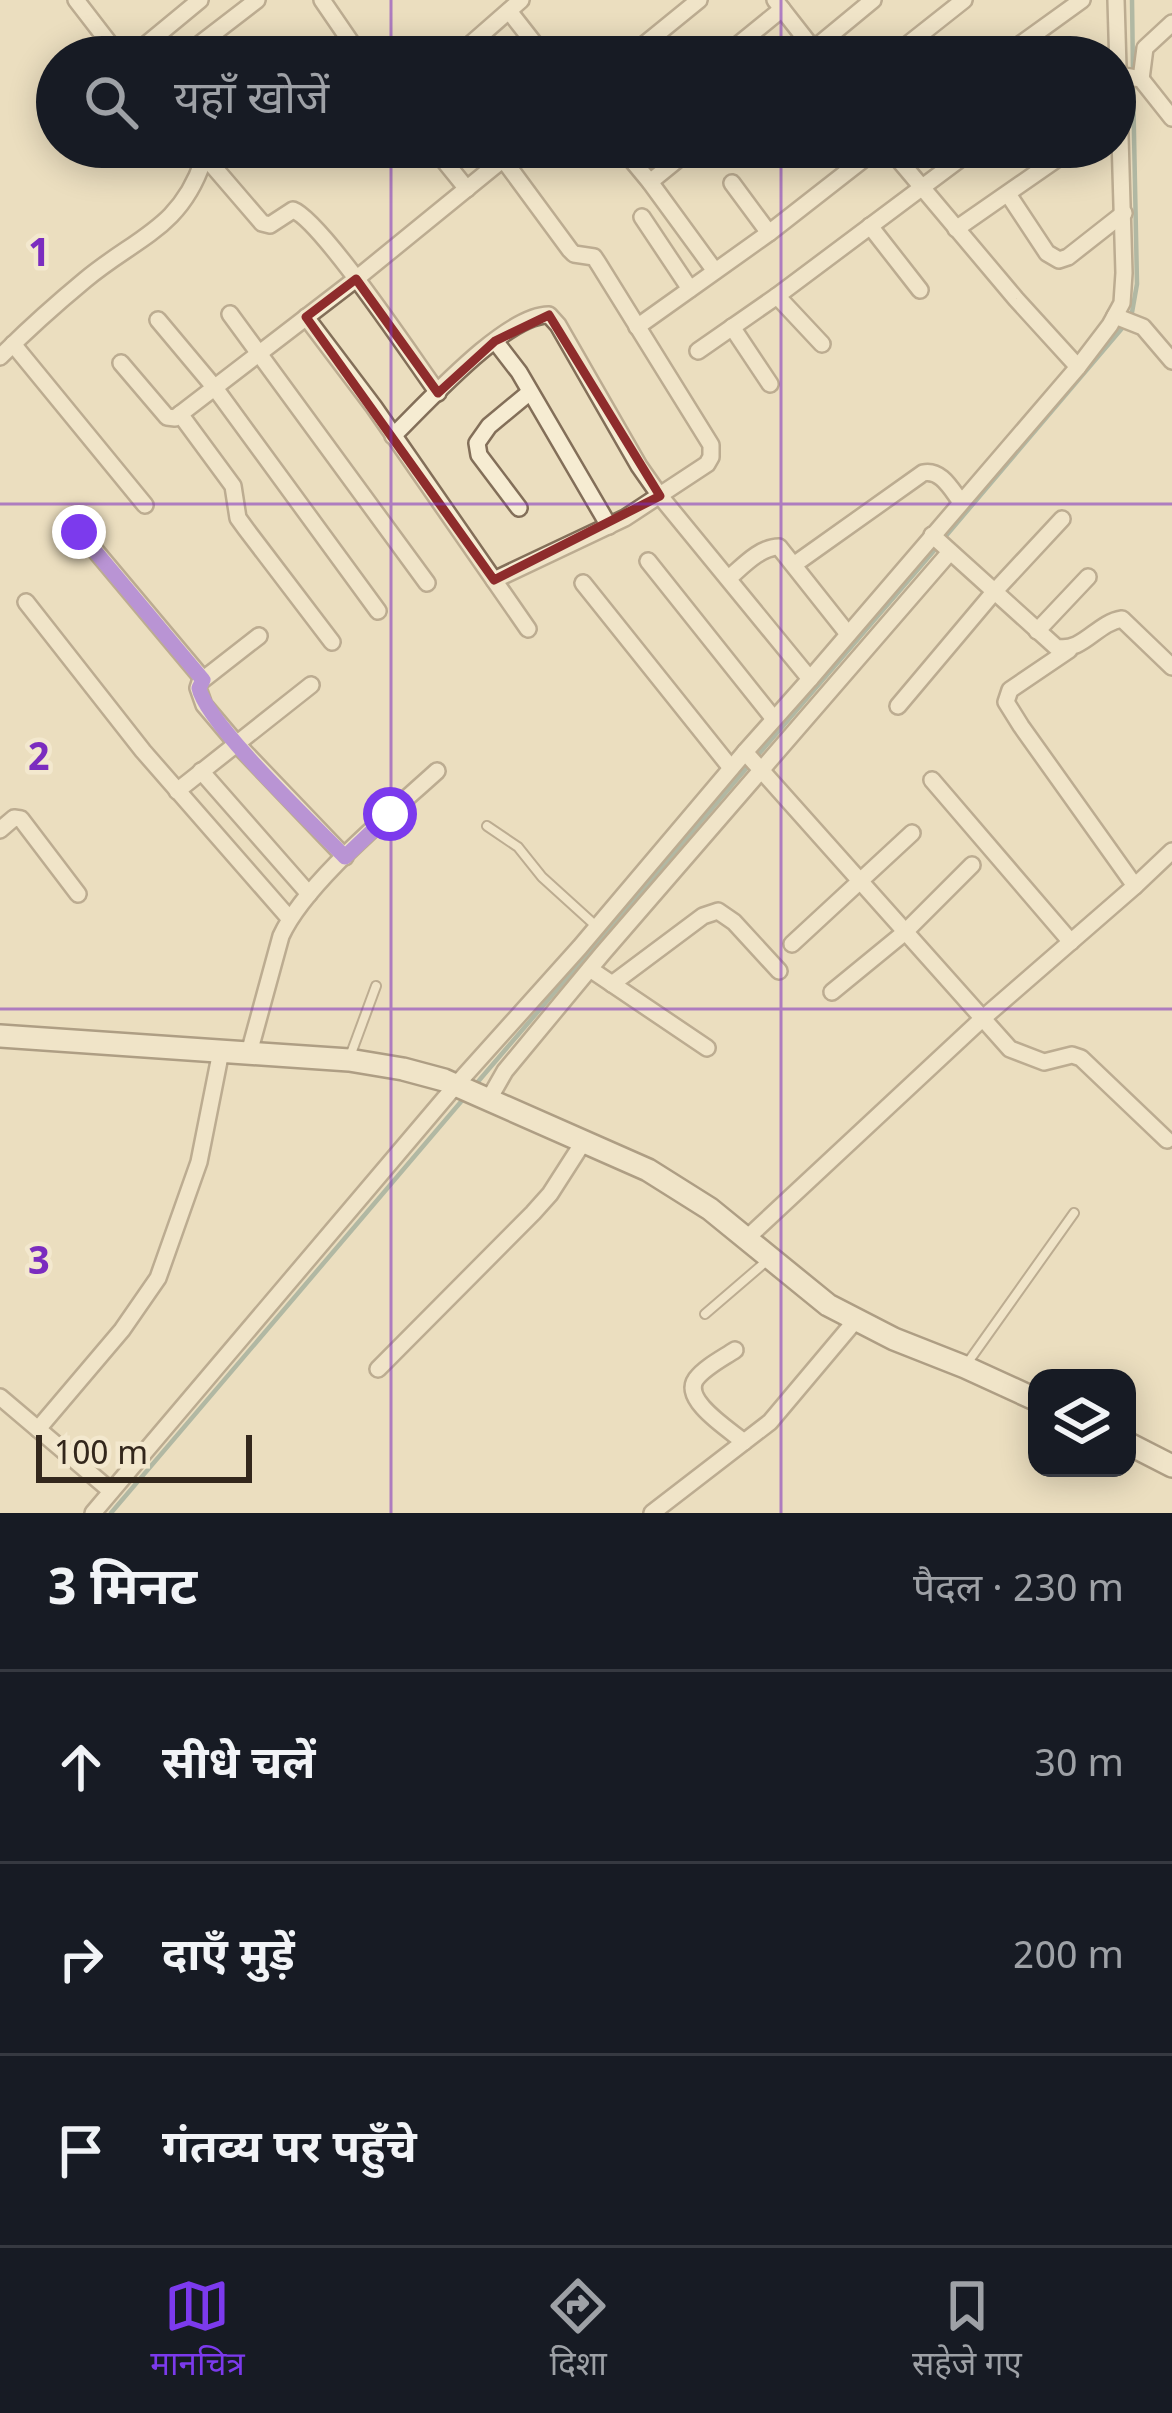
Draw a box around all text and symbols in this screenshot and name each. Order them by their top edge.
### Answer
search box [36,36,1136,168]
icon: search [78,69,144,135]
text: यहाँ खोजें [174,73,329,131]
text: 1 [28,231,50,282]
route end [52,505,106,559]
text: 2 [28,735,50,786]
route start [363,787,417,841]
text: 3 [28,1239,50,1290]
map controls [1028,1369,1136,1477]
button: layers [1028,1369,1136,1477]
scale bar [36,1429,252,1482]
text: 100 m [54,1434,148,1477]
text: 3 मिनट [48,1558,197,1625]
text: पैदल · 230 m [913,1566,1124,1617]
icon: ahead [48,1734,114,1800]
text: सीधे चलें [162,1738,316,1796]
text: 30 m [1034,1741,1124,1792]
icon: right [48,1926,114,1992]
text: दाएँ मुड़ें [162,1930,295,1988]
text: 200 m [1013,1933,1124,1984]
icon: arrive [48,2118,114,2184]
text: गंतव्य पर पहुँचे [162,2122,417,2180]
tab: मानचित्र [150,2273,245,2388]
tab: दिशा [545,2273,611,2388]
tab: सहेजे गए [912,2273,1022,2388]

